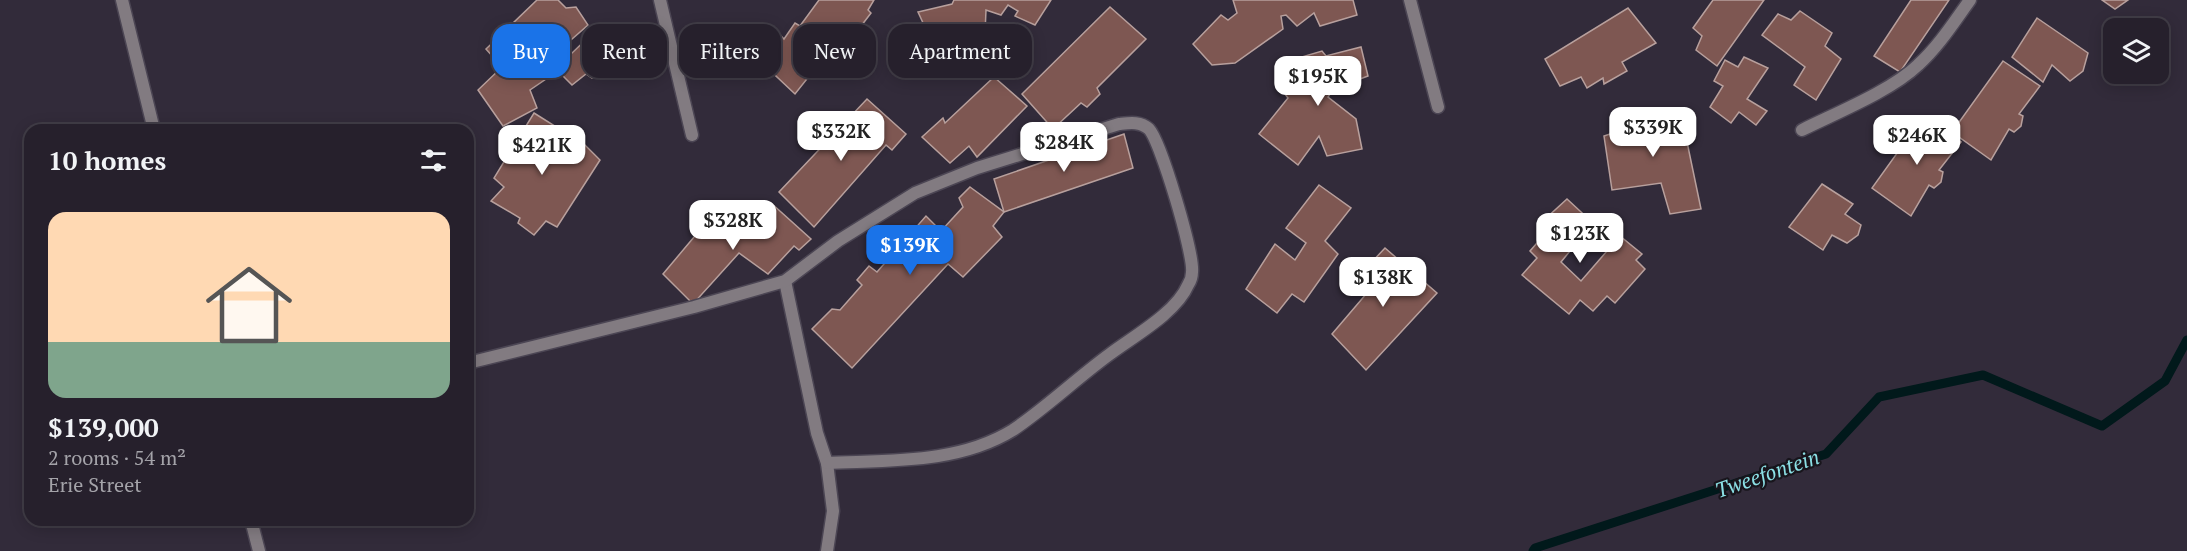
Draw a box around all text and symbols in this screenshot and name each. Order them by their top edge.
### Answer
map controls [2103,18,2169,84]
button: layers [2103,18,2169,84]
chip: Buy [492,24,570,78]
chip: Rent [582,24,667,78]
chip: Filters [679,24,781,78]
chip: New [793,24,876,78]
chip: Apartment [888,24,1032,78]
pin: $195K [1276,56,1360,107]
text: $195K [1288,62,1348,89]
pin: $339K [1611,107,1695,158]
pin: $332K [799,111,883,162]
text: $339K [1623,113,1683,140]
pin: $246K [1875,115,1959,166]
text: $332K [811,117,871,144]
text: $246K [1887,121,1947,148]
pin: $284K [1022,122,1106,173]
pin: $421K [500,125,584,176]
text: $284K [1034,128,1094,155]
text: $421K [512,131,572,158]
text: 10 homes [48,143,166,177]
icon: filters [417,144,450,177]
pin: $328K [691,200,775,251]
text: $328K [703,206,763,233]
pin: $123K [1538,213,1622,264]
text: $123K [1550,219,1610,246]
pin: $139K [868,225,952,276]
text: $139K [880,231,940,258]
icon: home [195,251,303,359]
pin: $138K [1341,257,1425,308]
text: $138K [1353,263,1413,290]
text: $139,000 [48,410,159,444]
water label: Tweefontein [1711,442,1823,504]
text: 2 rooms · 54 m² [48,444,186,471]
text: Erie Street [48,471,142,498]

